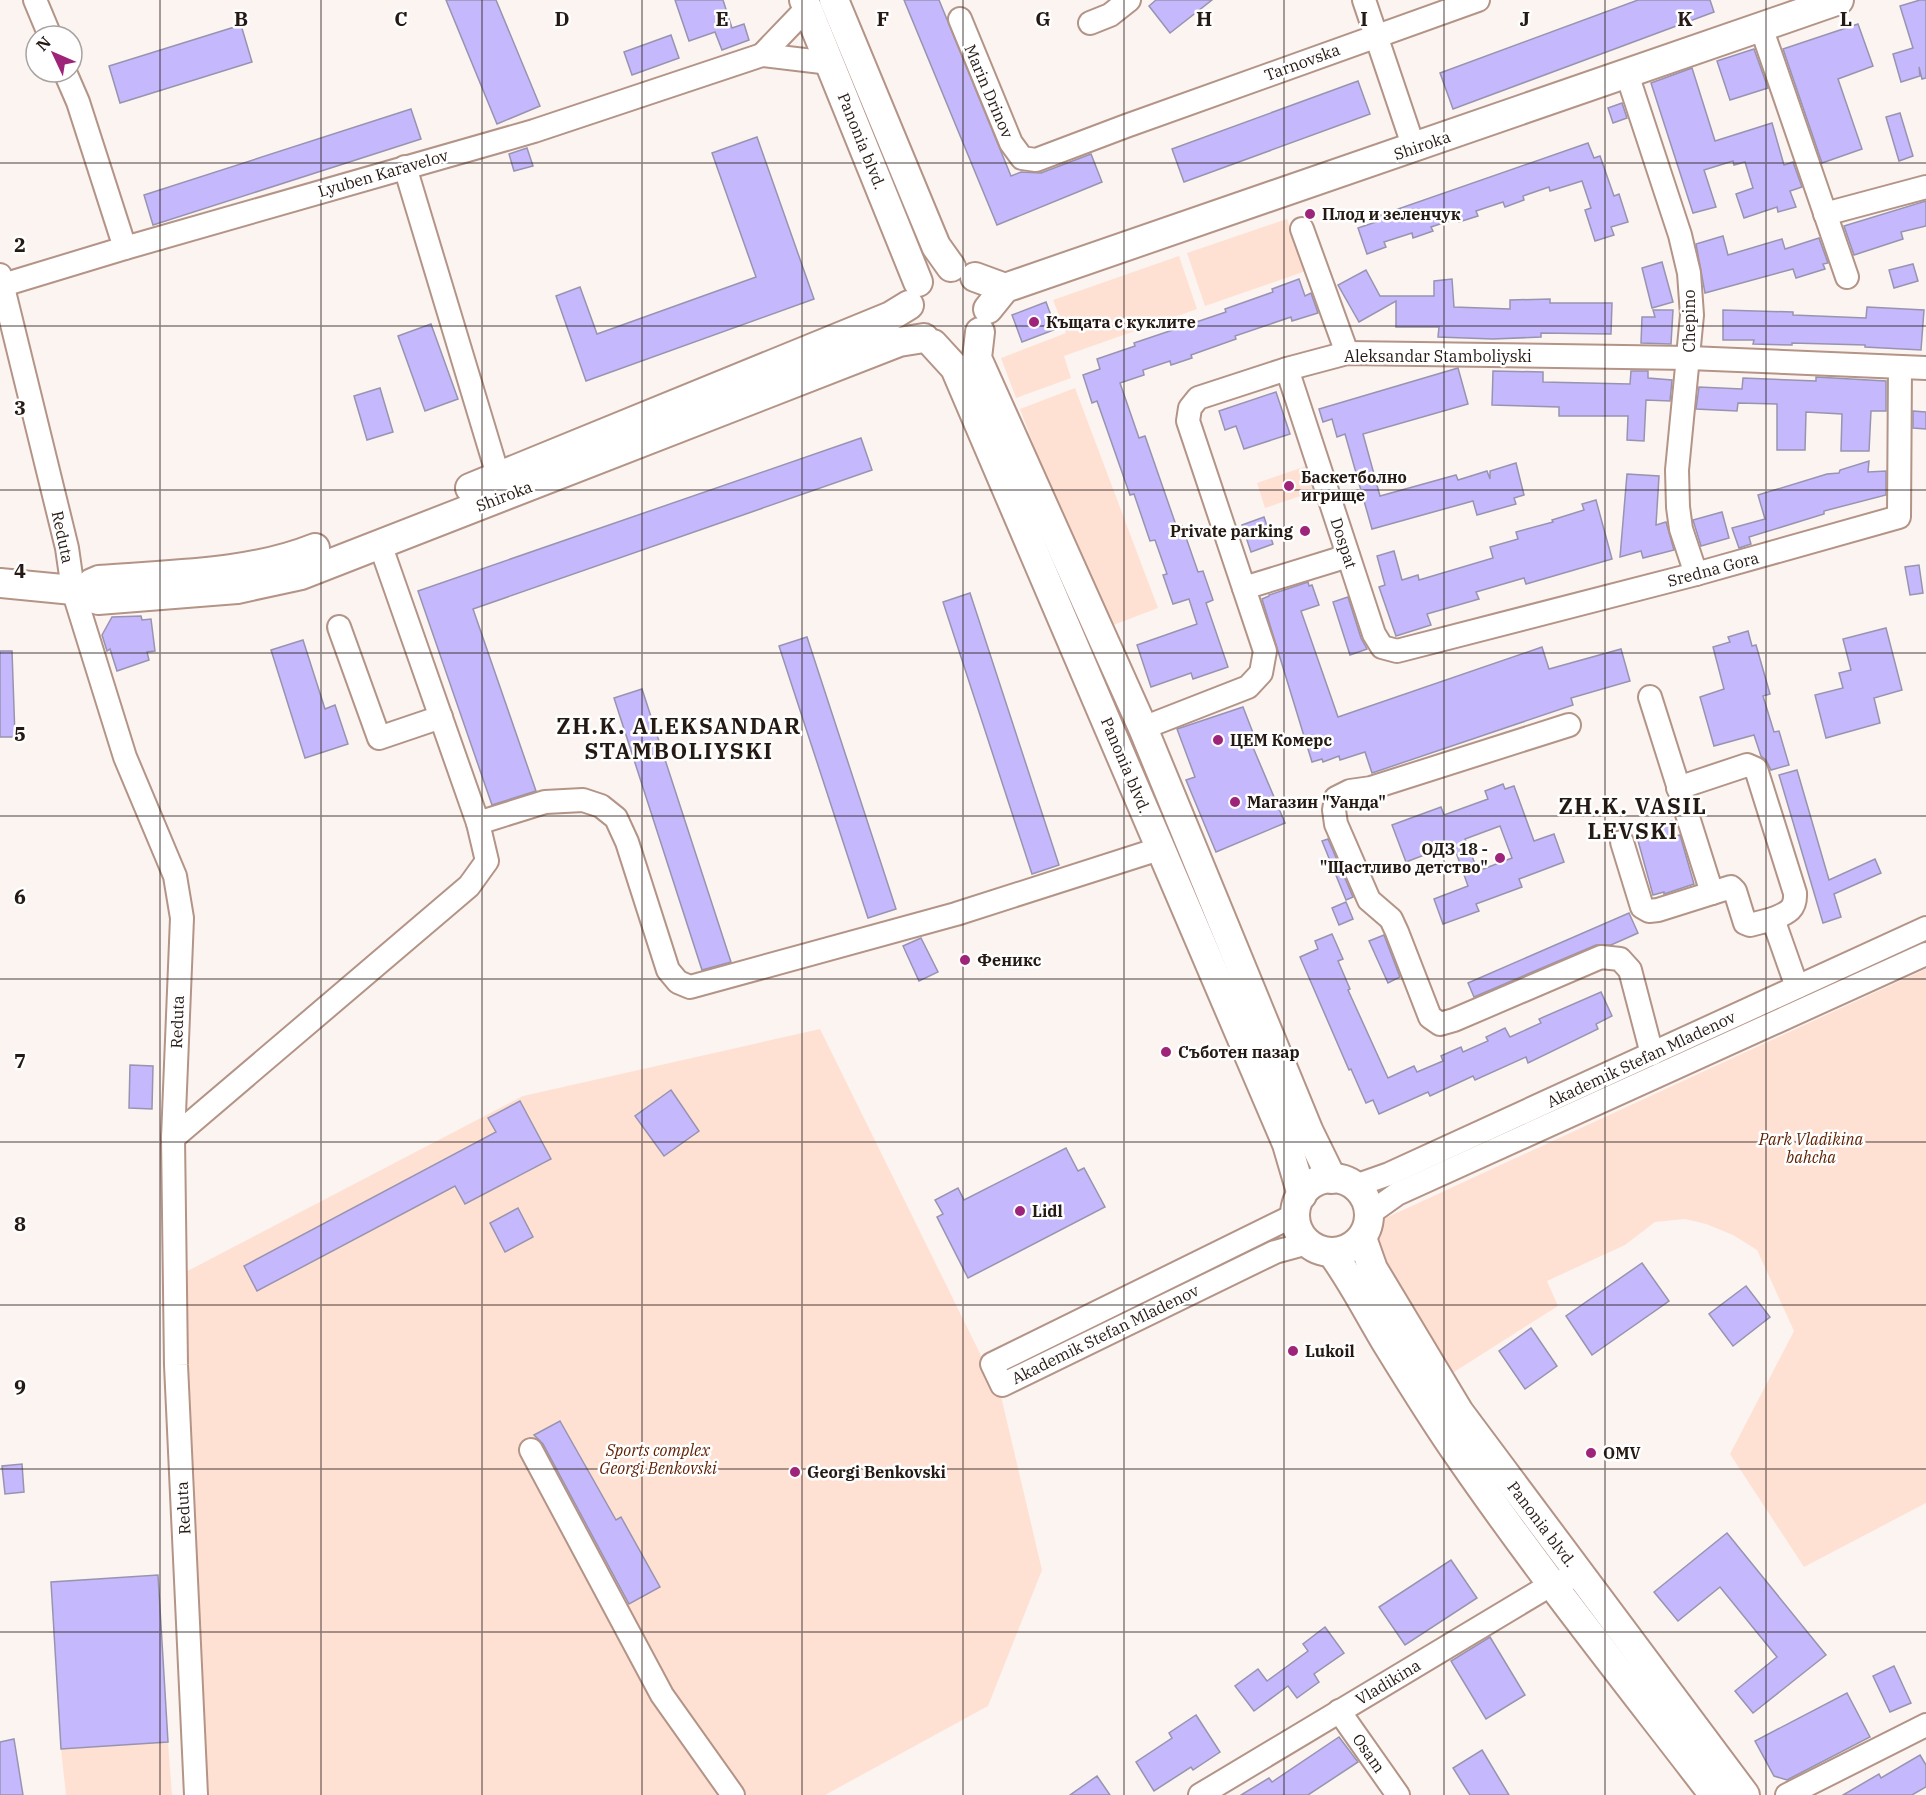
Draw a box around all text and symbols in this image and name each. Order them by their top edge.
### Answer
text: B [234,5,248,32]
text: C [394,5,408,32]
text: D [554,5,570,32]
text: E [715,5,729,32]
text: F [877,5,889,32]
text: G [1035,5,1051,32]
text: H [1196,5,1212,32]
text: I [1360,5,1368,32]
text: J [1520,5,1530,32]
text: K [1677,5,1693,32]
text: L [1840,5,1852,32]
north arrow [24,24,84,84]
text: N [32,32,55,55]
street label: Tarnovska [1261,39,1343,85]
street label: Marin Drinov [960,41,1018,141]
street label: Panonia blvd. [834,90,890,192]
street label: Shiroka [1391,126,1453,164]
street label: Lyuben Karavelov [316,145,451,201]
place label: Плод и зеленчук [1322,204,1461,224]
marker: Плод и зеленчук [1303,207,1317,221]
text: 2 [14,231,26,258]
street label: Chepino [1679,289,1699,353]
place label: Къщата с куклите [1046,312,1196,332]
marker: Къщата с куклите [1027,315,1041,329]
street label: Aleksandar Stamboliyski [1344,346,1532,366]
text: 3 [14,394,26,421]
place label: Баскетболно игрище [1301,467,1407,505]
street label: Shiroka [473,476,535,516]
marker: Баскетболно игрище [1282,479,1296,493]
street label: Reduta [48,509,78,565]
street label: Dospat [1326,515,1362,571]
place label: Private parking [1170,521,1294,541]
marker: Private parking [1298,524,1312,538]
street label: Sredna Gora [1665,547,1761,591]
text: 4 [14,557,26,584]
district label: ZH.K. ALEKSANDAR STAMBOLIYSKI [556,711,802,765]
street label: Panonia blvd. [1097,714,1155,816]
text: 5 [14,720,26,747]
place label: ЦЕМ Комерс [1230,730,1332,750]
marker: ЦЕМ Комерс [1211,733,1225,747]
district label: ZH.K. VASIL LEVSKI [1558,791,1708,845]
place label: Магазин "Уанда" [1247,792,1386,812]
marker: Магазин "Уанда" [1228,795,1242,809]
place label: ОДЗ 18 - "Щастливо детство" [1320,839,1488,877]
marker: ОДЗ 18 - "Щастливо детство" [1493,851,1507,865]
text: 6 [14,883,26,910]
place label: Феникс [977,950,1042,970]
marker: Феникс [958,953,972,967]
street label: Reduta [166,995,188,1049]
street label: Akademik Stefan Mladenov [1544,1006,1739,1112]
place label: Съботен пазар [1178,1042,1300,1062]
marker: Съботен пазар [1159,1045,1173,1059]
text: 7 [14,1047,26,1074]
park label: Park Vladikina bahcha [1758,1129,1864,1167]
place label: Lidl [1032,1201,1063,1221]
marker: Lidl [1013,1204,1027,1218]
text: 8 [14,1210,26,1237]
street label: Akademik Stefan Mladenov [1008,1280,1202,1388]
place label: Lukoil [1305,1341,1355,1361]
marker: Lukoil [1286,1344,1300,1358]
text: 9 [14,1373,26,1400]
park label: Sports complex Georgi Benkovski [599,1440,717,1478]
place label: OMV [1603,1443,1641,1463]
marker: OMV [1584,1446,1598,1460]
place label: Georgi Benkovski [807,1462,946,1482]
marker: Georgi Benkovski [788,1465,802,1479]
street label: Panonia blvd. [1503,1477,1581,1571]
street label: Reduta [172,1481,194,1535]
street label: Vladikina [1352,1655,1424,1709]
street label: Osam [1348,1730,1390,1776]

